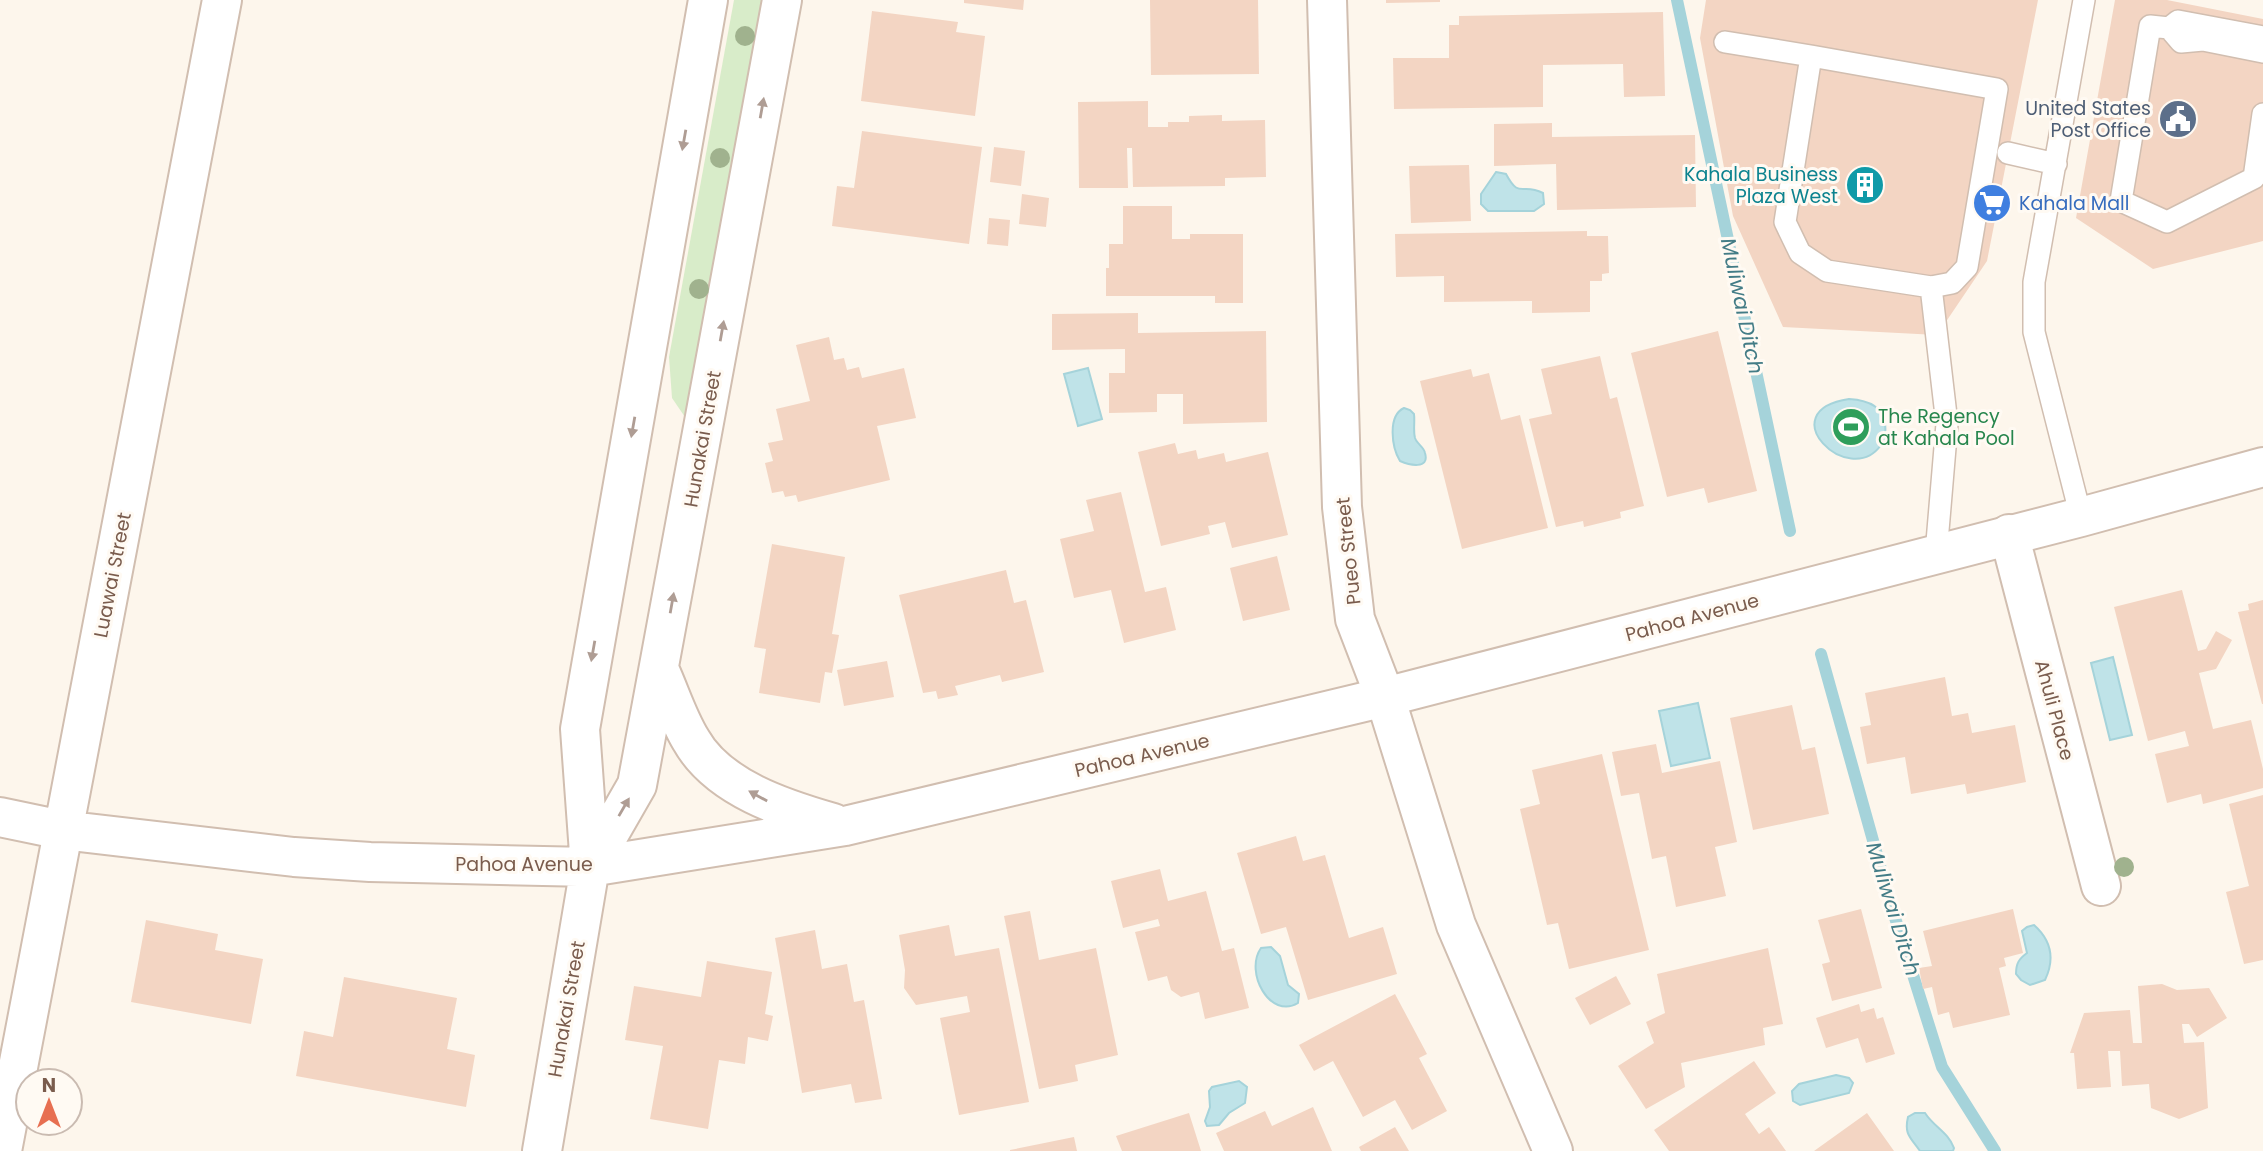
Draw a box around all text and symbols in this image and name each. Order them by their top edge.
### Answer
place label: United States Post Office [2025,95,2151,144]
one-way arrow [757,97,768,119]
public building icon: United States Post Office [2157,98,2199,140]
one-way arrow [678,129,689,151]
place label: Kahala Business Plaza West [1684,161,1838,210]
building icon: Kahala Business Plaza West [1844,164,1886,206]
supermarket icon: Kahala Mall [1971,182,2013,224]
place label: Kahala Mall [2019,190,2129,217]
water label: Muliwai Ditch [1714,235,1771,377]
one-way arrow [717,320,728,342]
street label: Hunakai Street [677,369,728,510]
place label: The Regency at Kahala Pool [1878,403,2015,452]
sports icon: The Regency at Kahala Pool [1830,406,1872,448]
one-way arrow [627,416,638,438]
street label: Pueo Street [1329,496,1368,606]
street label: Luawai Street [87,510,138,640]
street label: Pahoa Avenue [1622,587,1762,648]
one-way arrow [667,592,678,614]
one-way arrow [588,640,599,662]
street label: Ahuli Place [2028,657,2081,764]
street label: Pahoa Avenue [1072,727,1212,784]
one-way arrow [749,790,768,802]
one-way arrow [618,798,630,817]
water label: Muliwai Ditch [1859,838,1928,979]
street label: Pahoa Avenue [455,851,593,878]
street label: Hunakai Street [541,939,592,1080]
north arrow [14,1067,84,1137]
text: N [42,1072,56,1099]

